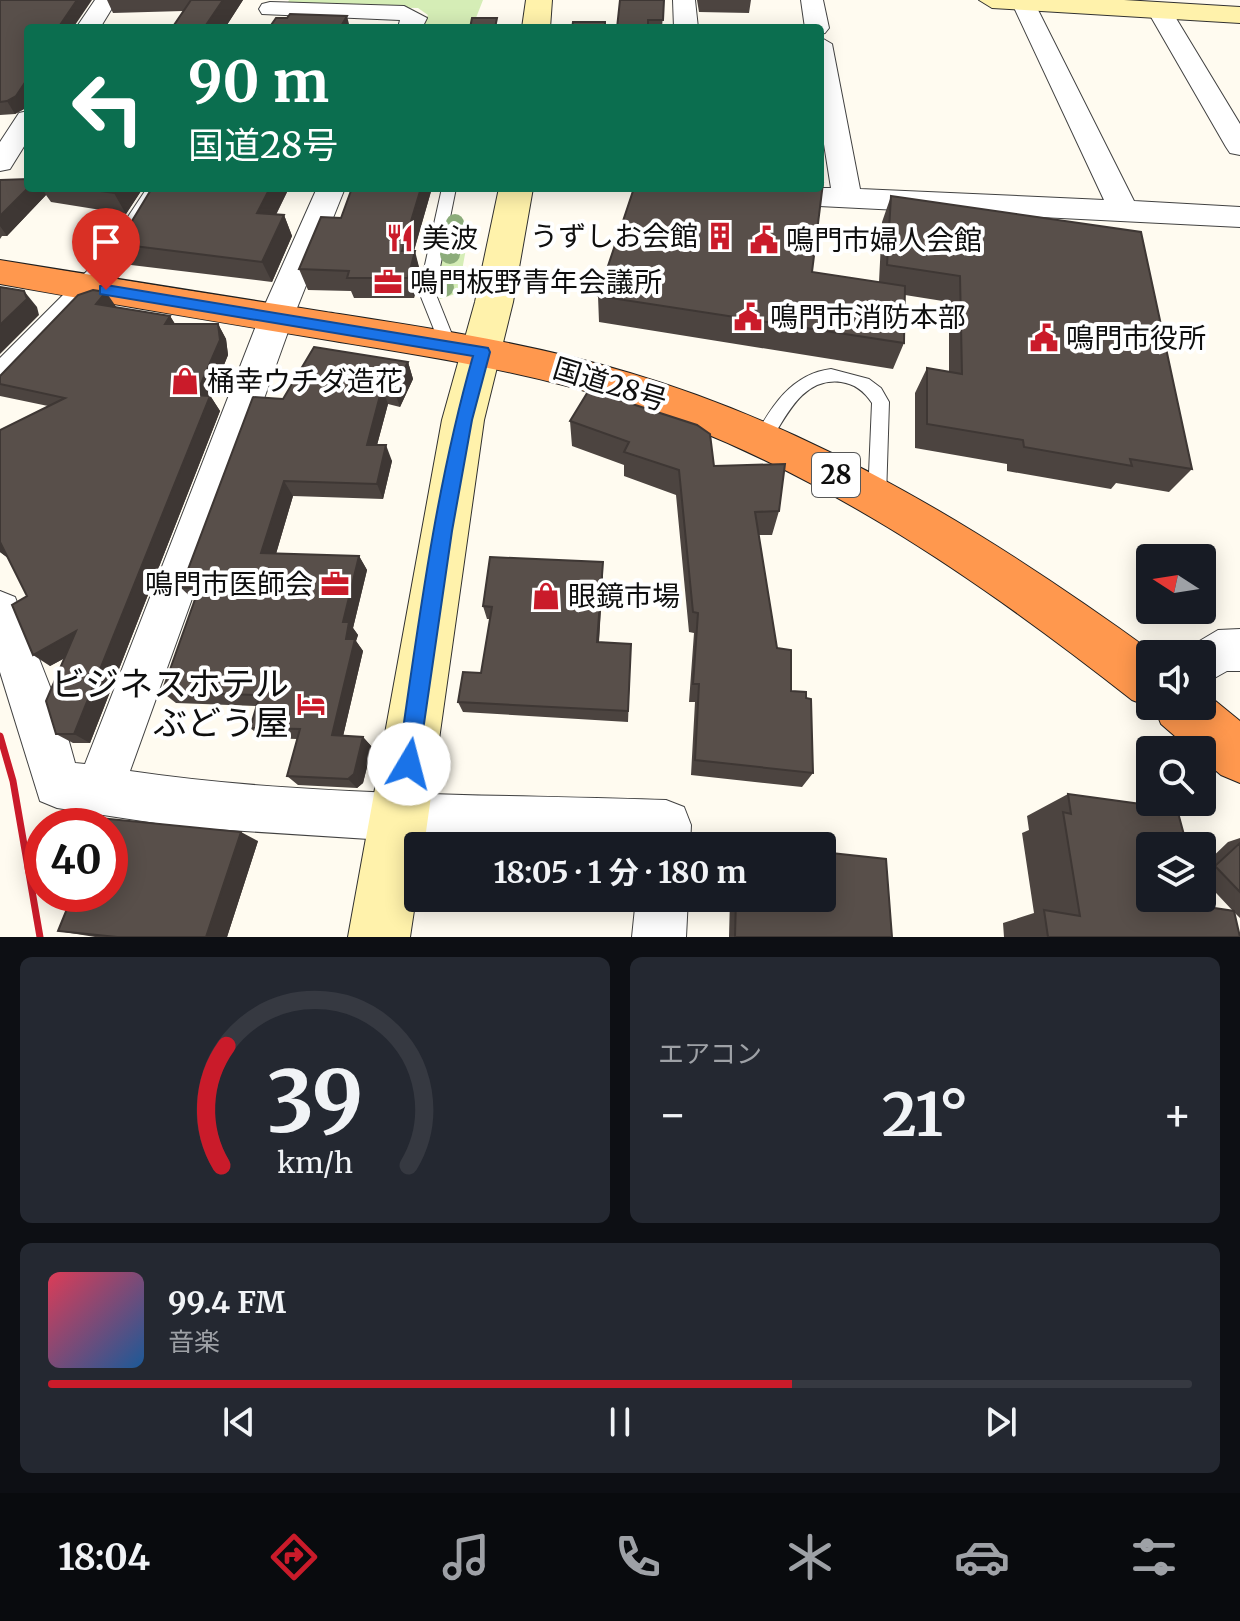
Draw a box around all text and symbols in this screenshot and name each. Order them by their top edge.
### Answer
text: 90 m [188,47,329,117]
icon: left [56,56,160,160]
text: 国道28号 [188,123,338,168]
pin [72,208,140,290]
place label: うずしお会館 [530,218,698,254]
icon: arrive [84,220,128,264]
place label: 美波 [422,220,478,256]
building icon: うずしお会館 [705,221,735,251]
place label: 鳴門市婦人会館 [786,222,982,258]
restaurant icon: 美波 [385,223,415,253]
public building icon: 鳴門市婦人会館 [749,225,779,255]
place label: 鳴門板野青年会議所 [410,264,662,300]
office icon: 鳴門板野青年会議所 [373,267,403,297]
place label: 鳴門市消防本部 [770,299,966,335]
public building icon: 鳴門市消防本部 [733,302,763,332]
place label: 鳴門市役所 [1066,320,1206,356]
public building icon: 鳴門市役所 [1029,323,1059,353]
street label: 国道28号 [549,350,671,418]
place label: 桶幸ウチダ造花 [207,363,403,399]
shop icon: 桶幸ウチダ造花 [170,366,200,396]
road number: 28 [812,453,860,497]
north arrow [1136,544,1216,624]
map controls [1136,544,1216,912]
place label: 鳴門市医師会 [145,566,313,602]
office icon: 鳴門市医師会 [320,569,350,599]
place label: 眼鏡市場 [568,578,680,614]
shop icon: 眼鏡市場 [531,581,561,611]
button: sound [1136,640,1216,720]
place label: ビジネスホテル ぶどう屋 [51,663,289,744]
hotel icon: ビジネスホテル ぶどう屋 [296,689,326,719]
position arrow [367,722,451,806]
button: search [1136,736,1216,816]
speed limit sign: 40 [24,808,128,912]
button: layers [1136,832,1216,912]
text: 18:05 · 1 分 · 180 m [493,853,747,891]
text: エアコン [658,1037,762,1070]
text: 39 [267,1050,363,1155]
text: 21° [882,1077,968,1152]
text: − [658,1087,687,1142]
text: + [1163,1087,1192,1142]
text: km/h [277,1145,353,1181]
text: 99.4 FM [168,1283,286,1321]
text: 音楽 [168,1325,220,1358]
icon: previous [217,1400,261,1444]
icon: pause [598,1400,642,1444]
icon: next [979,1400,1023,1444]
icon: directions [266,1529,322,1585]
icon: music [438,1529,494,1585]
icon: phone [610,1529,666,1585]
icon: climate [782,1529,838,1585]
icon: car [954,1529,1010,1585]
icon: filters [1126,1529,1182,1585]
text: 18:04 [58,1535,150,1580]

